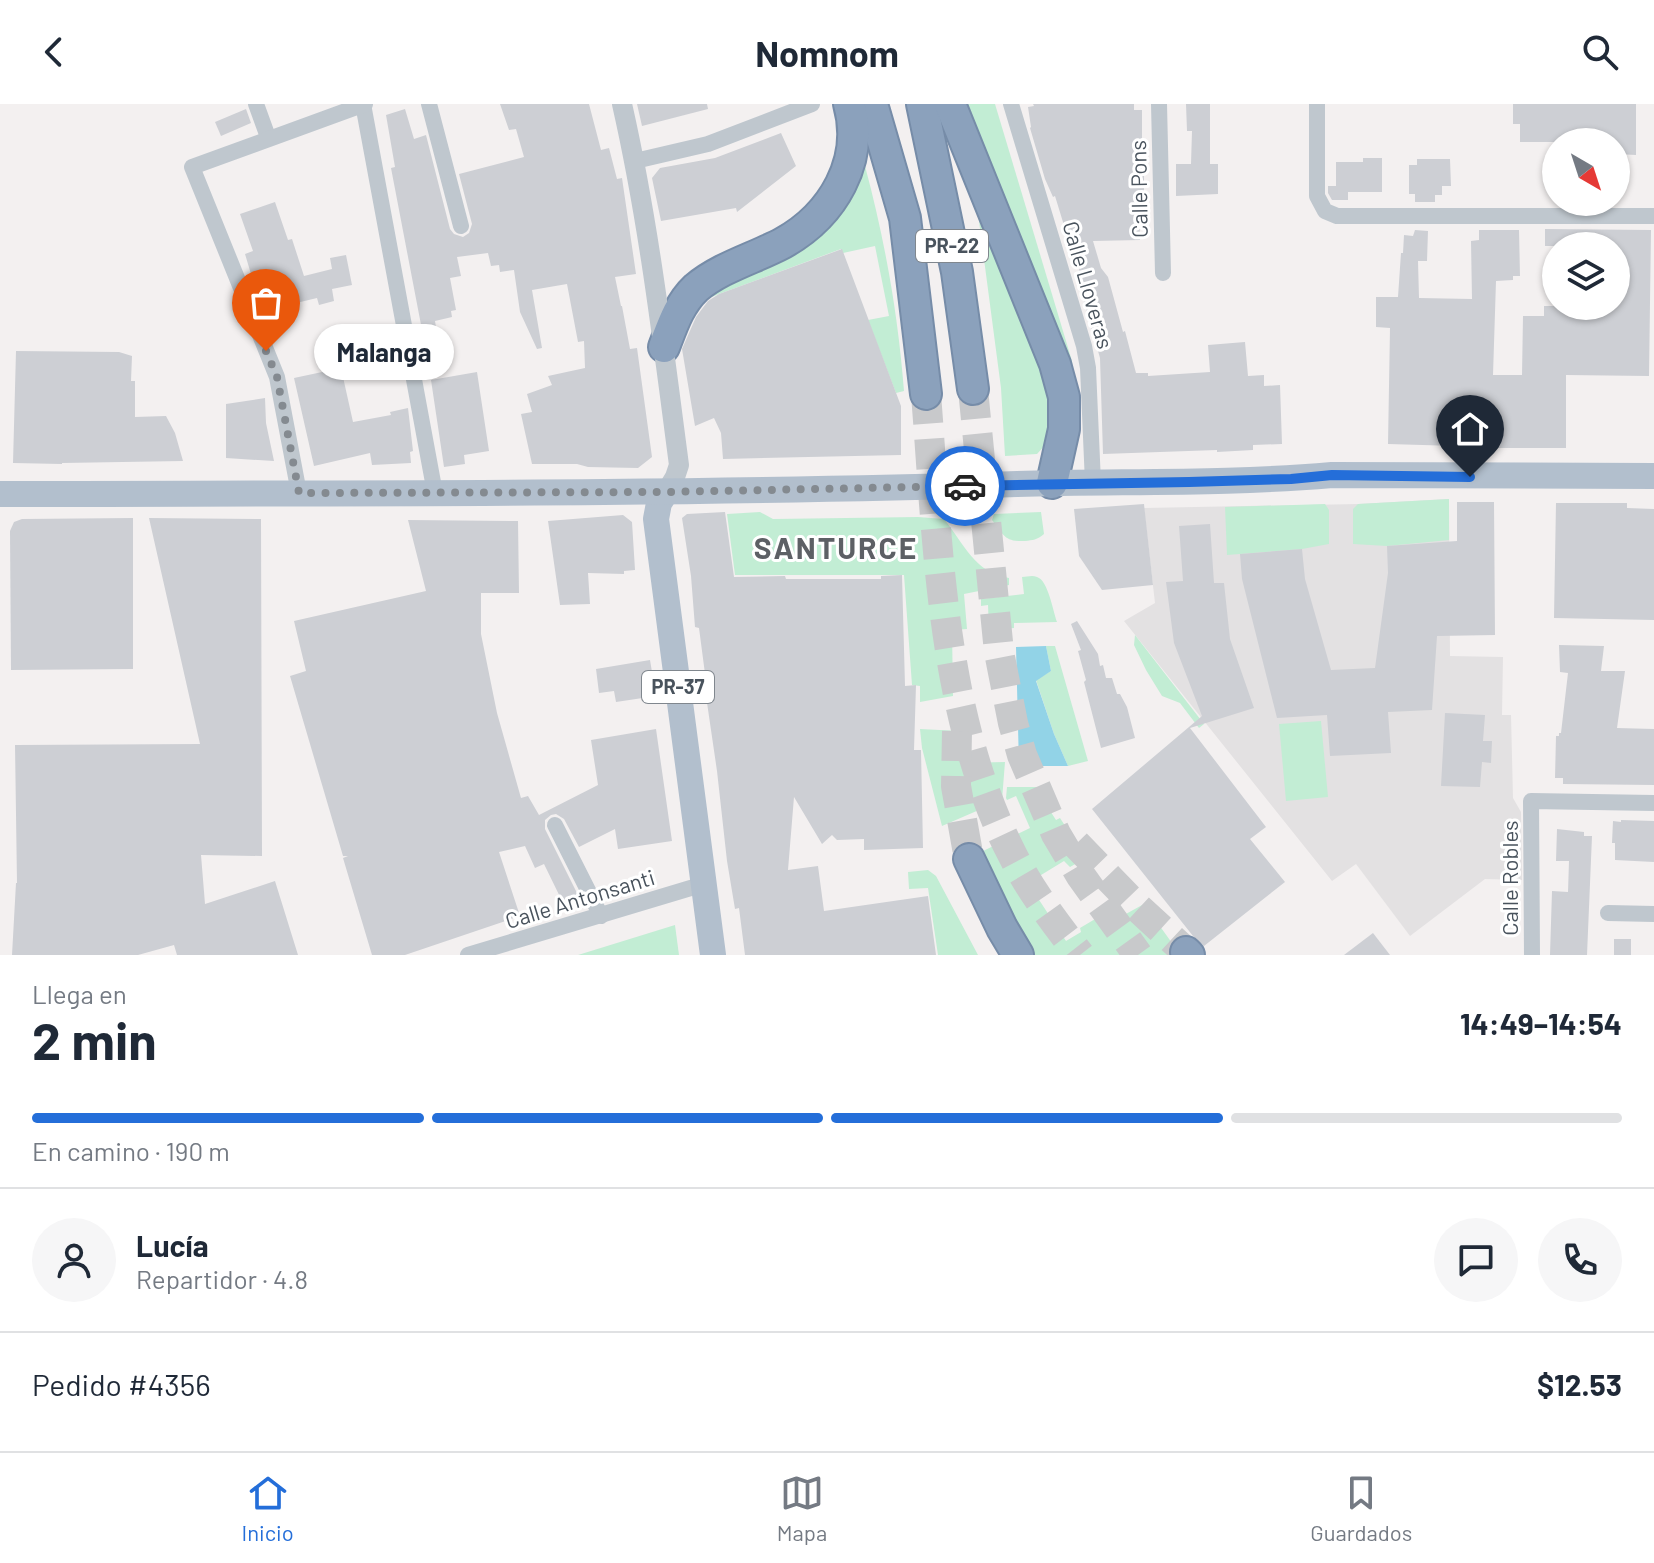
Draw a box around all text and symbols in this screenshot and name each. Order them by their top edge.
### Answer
icon: back [32,30,76,74]
icon: search [1578,30,1622,74]
text: Nomnom [755,31,899,74]
north arrow [1542,128,1630,216]
map controls [1542,128,1630,320]
street label: Calle Pons [1124,140,1152,238]
street label: Calle Lloveras [1058,218,1120,351]
road number: PR-22 [916,230,988,262]
button: layers [1542,232,1630,320]
pin [232,269,300,351]
icon: bag [244,281,288,325]
callout: Malanga [314,323,454,379]
text: Malanga [337,336,431,367]
pin [1436,395,1504,477]
icon: home [1448,407,1492,451]
courier [925,446,1005,526]
icon: car [943,464,987,508]
district label: SANTURCE [754,529,918,565]
road number: PR-37 [642,671,714,703]
street label: Calle Robles [1496,820,1522,936]
street label: Calle Antonsanti [502,863,657,933]
text: Llega en [32,978,127,1009]
text: 14:49–14:54 [1460,1005,1622,1041]
text: 2 min [32,1008,157,1070]
text: En camino · 190 m [32,1135,230,1166]
button: person [32,1218,116,1302]
button: chat [1434,1218,1518,1302]
button: phone [1538,1218,1622,1302]
text: Lucía [136,1227,209,1263]
text: Repartidor · 4.8 [136,1263,308,1294]
text: Pedido #4356 [32,1366,211,1402]
text: $12.53 [1537,1366,1622,1402]
tab: Inicio [242,1471,294,1545]
tab: Mapa [777,1471,827,1545]
tab: Guardados [1310,1471,1412,1545]

